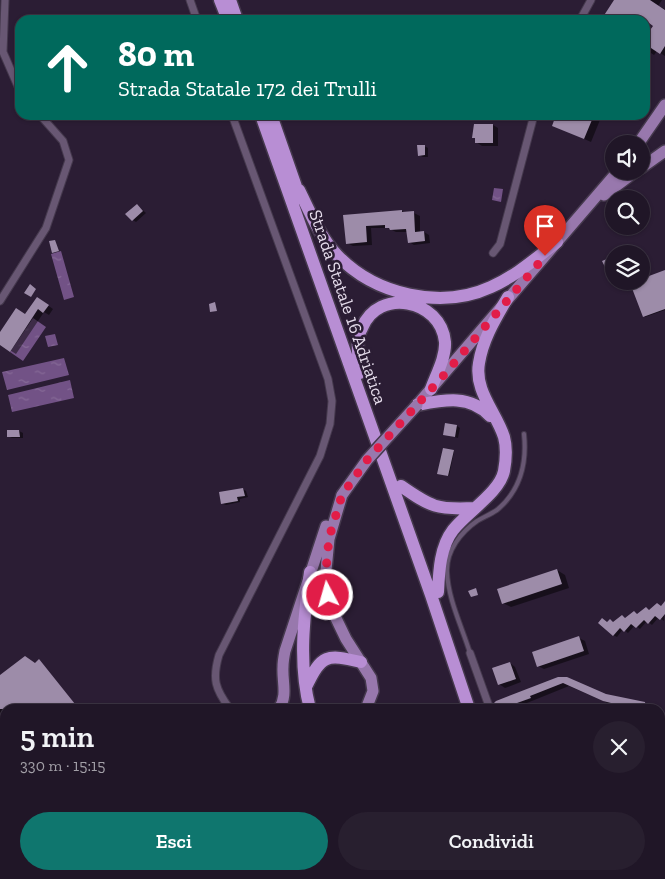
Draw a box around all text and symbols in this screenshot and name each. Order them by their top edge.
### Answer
text: 80 m [118,33,194,75]
icon: ahead [35,35,100,100]
text: Strada Statale 172 dei Trulli [118,75,377,102]
map controls [605,135,650,290]
button: sound [605,135,650,180]
button: search [605,190,650,235]
pin [524,205,566,256]
street label: Strada Statale 16 Adriatica [304,207,392,407]
icon: arrive [531,212,559,240]
button: layers [605,245,650,290]
position arrow [301,568,353,620]
text: 5 min [20,719,94,755]
button: close [593,721,645,773]
text: 330 m · 15:15 [20,756,105,775]
button: Esci [20,812,328,870]
button: Condividi [338,812,645,870]

